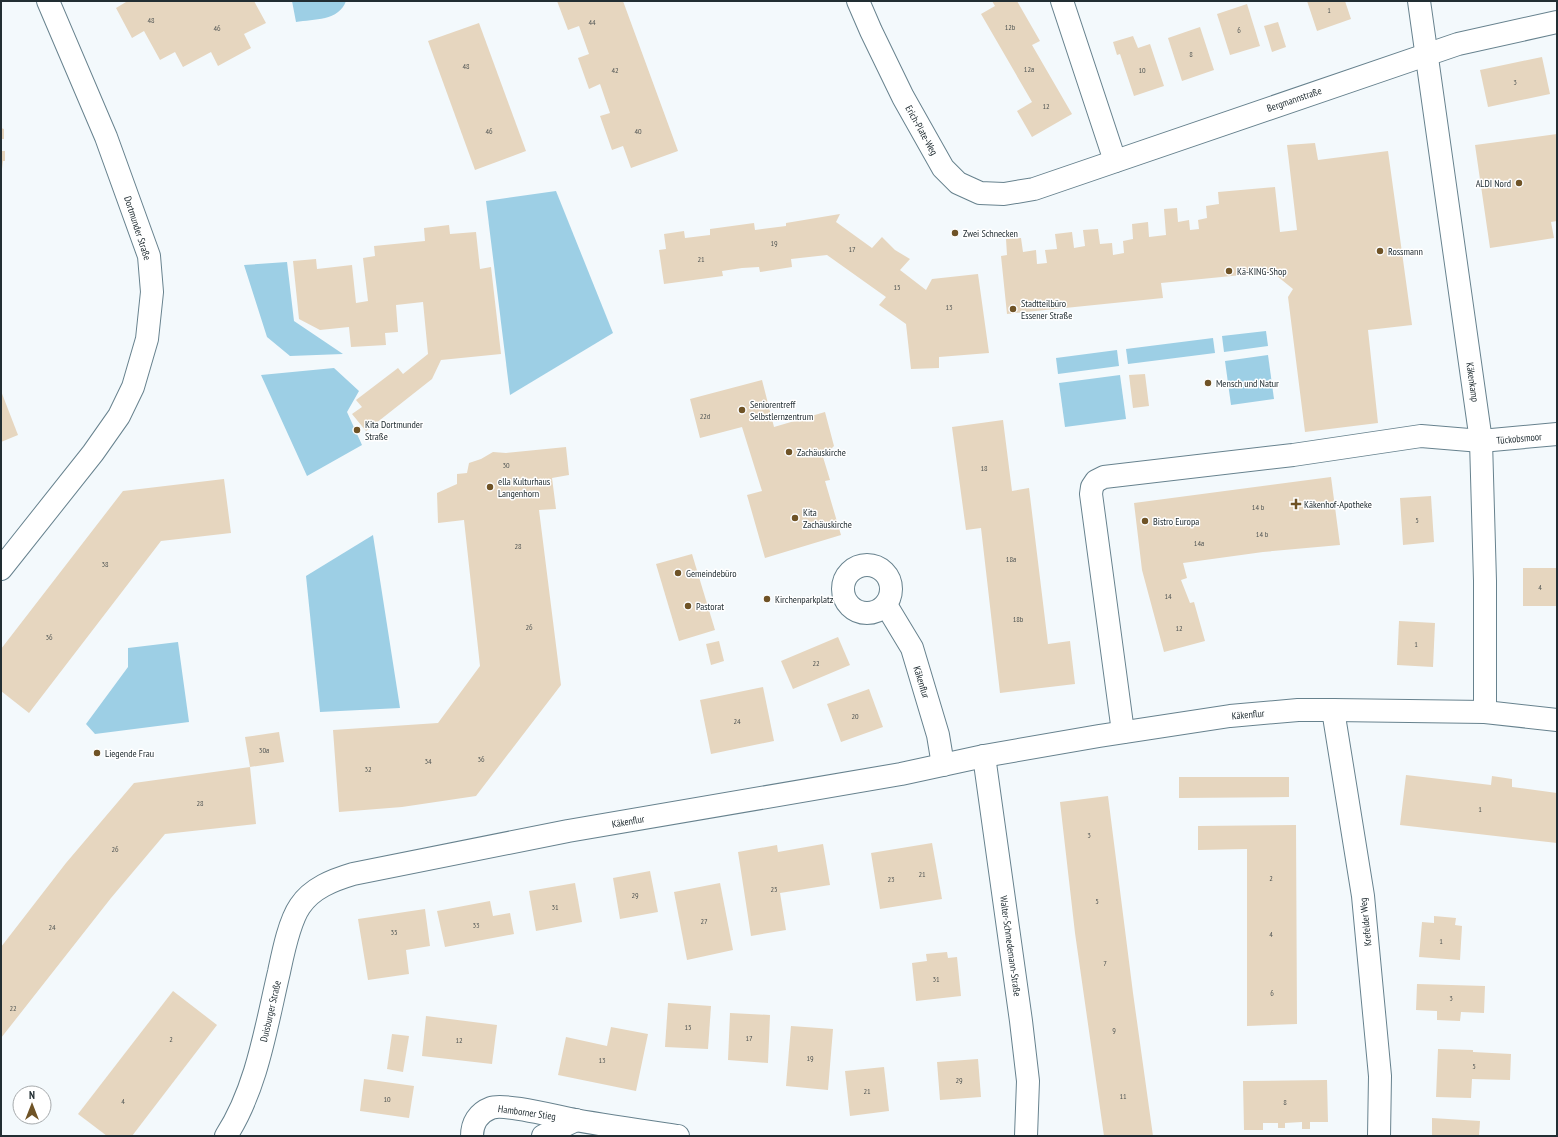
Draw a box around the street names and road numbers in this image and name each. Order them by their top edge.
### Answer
street label: Bergmannstraße [1265,84,1323,115]
street label: Erich-Plate-Weg [902,103,941,158]
street label: Dortmunder Straße [121,194,154,262]
street label: Käkenkamp [1463,361,1482,403]
street label: Tückobsmoor [1496,430,1543,447]
street label: Käkenflur [910,664,933,700]
street label: Käkenflur [1231,707,1265,722]
street label: Käkenflur [611,812,646,831]
street label: Walter-Schmedemann-Straße [997,895,1024,997]
street label: Krefelder Weg [1357,897,1374,947]
street label: Duisburger Straße [257,979,284,1043]
street label: Hamborner Stieg [497,1102,557,1123]

